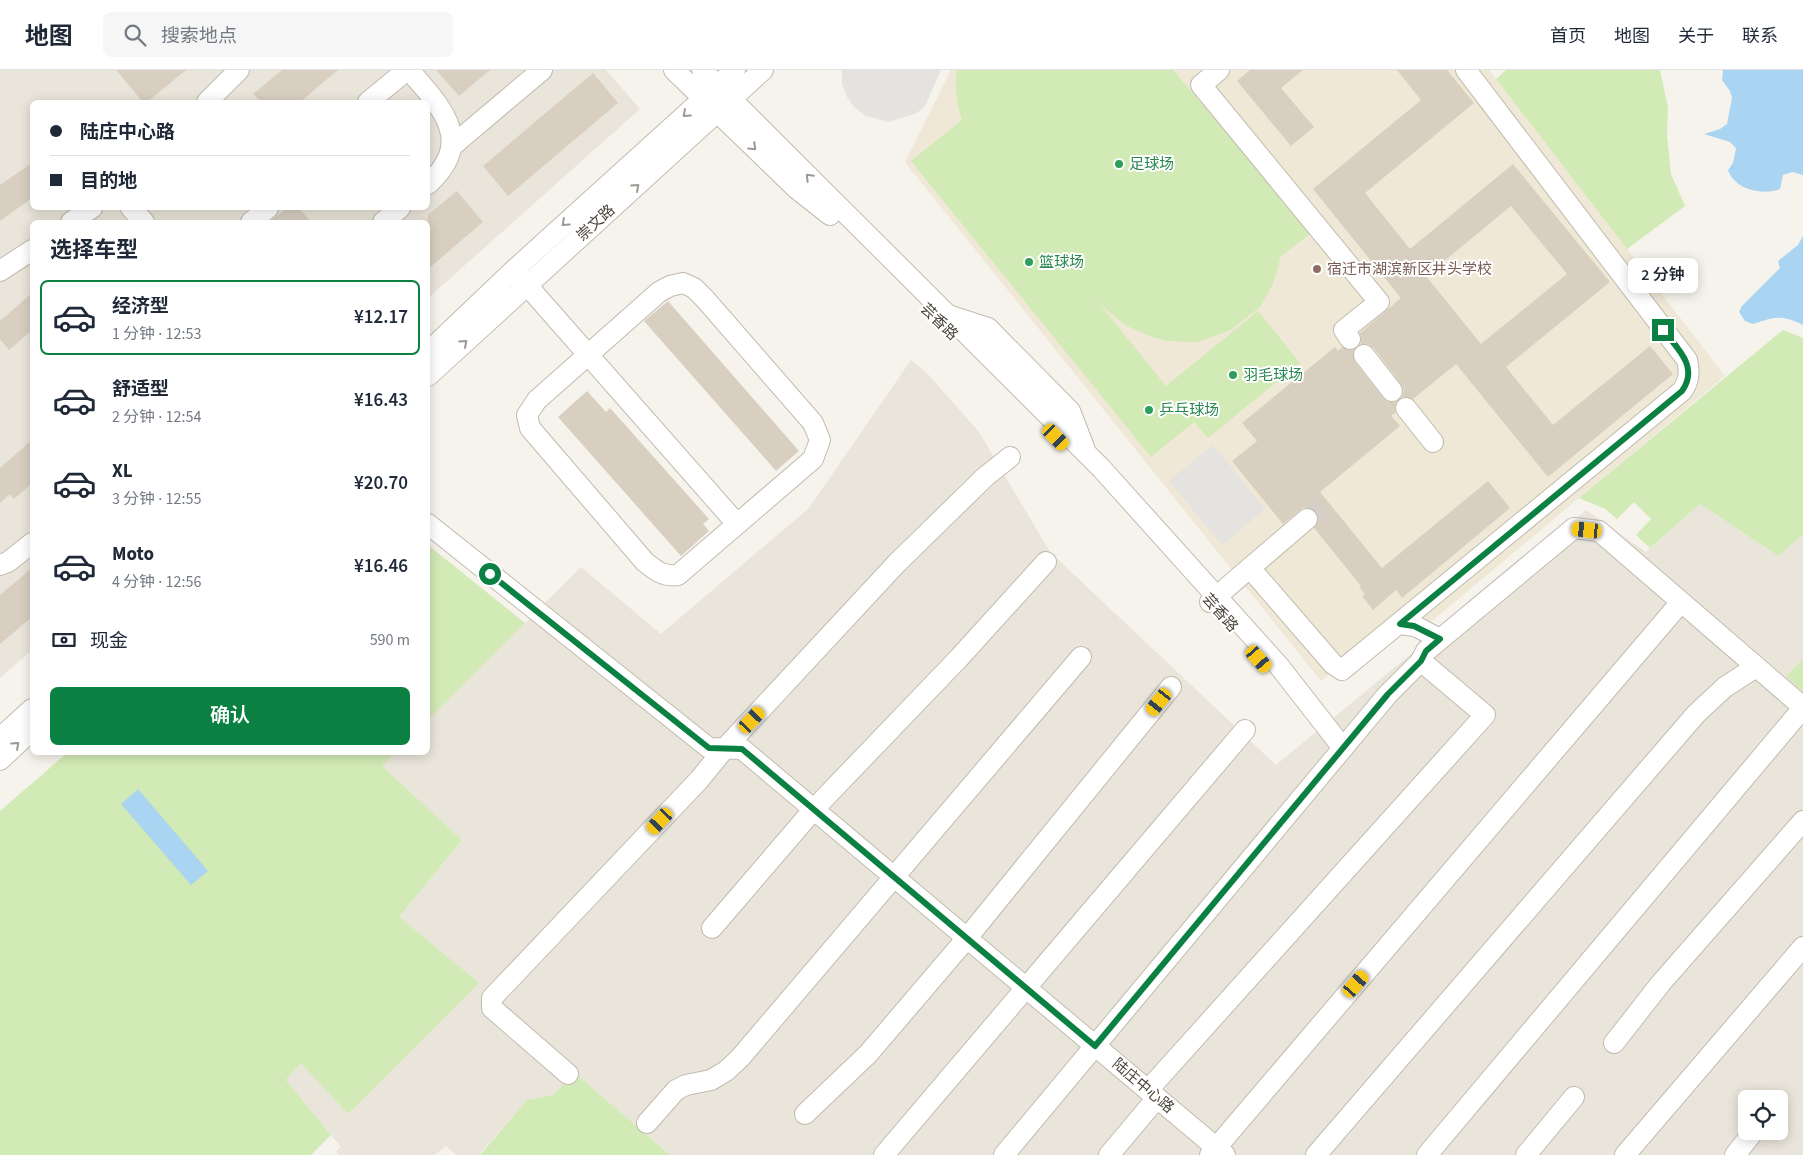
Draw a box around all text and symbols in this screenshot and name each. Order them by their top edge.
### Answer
search box [103,12,453,57]
text: 地图 [25,19,73,54]
icon: search [121,21,149,49]
text: 搜索地点 [161,23,237,50]
text: 首页 [1550,24,1586,49]
text: 地图 [1614,24,1650,49]
text: 关于 [1678,24,1714,49]
text: 联系 [1742,24,1778,49]
one-way arrow [682,108,691,117]
text: 陆庄中心路 [80,119,175,146]
one-way arrow [748,141,757,150]
place label: 足球场 [1129,154,1174,175]
marker: 足球场 [1113,158,1125,170]
text: 目的地 [80,168,137,195]
one-way arrow [805,174,814,183]
one-way arrow [631,184,640,193]
street label: 崇文路 [572,200,620,246]
one-way arrow [562,217,571,226]
text: 选择车型 [50,234,138,266]
place label: 篮球场 [1039,252,1084,273]
marker: 篮球场 [1023,256,1035,268]
callout: 2 分钟 [1628,258,1698,292]
place label: 宿迁市湖滨新区井头学校 [1327,259,1492,280]
marker: 宿迁市湖滨新区井头学校 [1311,263,1323,275]
text: 2 分钟 [1641,264,1685,286]
text: 经济型 [112,293,169,320]
icon: car [52,295,97,340]
street label: 芸香路 [916,299,962,345]
text: ¥12.17 [354,304,408,331]
route end [1652,319,1674,341]
text: 1 分钟 · 12:53 [112,323,201,345]
one-way arrow [458,340,467,349]
place label: 羽毛球场 [1243,365,1303,386]
marker: 羽毛球场 [1227,369,1239,381]
text: 舒适型 [112,376,169,403]
icon: car [52,378,97,423]
text: ¥16.43 [354,387,408,414]
place label: 乒乓球场 [1159,400,1219,421]
marker: 乒乓球场 [1143,404,1155,416]
text: 2 分钟 · 12:54 [112,406,201,428]
car [1040,421,1071,453]
text: XL [112,458,133,485]
icon: car [52,461,97,506]
text: ¥20.70 [354,470,408,497]
text: 3 分钟 · 12:55 [112,488,201,510]
car [1571,521,1602,539]
text: Moto [112,541,154,568]
icon: car [52,544,97,589]
text: ¥16.46 [354,553,408,580]
route start [479,563,501,585]
text: 4 分钟 · 12:56 [112,571,201,593]
street label: 芸香路 [1197,589,1243,637]
icon: cash [50,626,78,654]
text: 现金 [90,628,128,655]
text: 590 m [370,629,410,651]
car [1243,643,1274,675]
car [1143,686,1174,718]
button: 确认 [50,687,410,745]
car [736,704,767,736]
one-way arrow [11,742,20,751]
car [644,805,675,837]
car [1340,968,1371,1000]
street label: 陆庄中心路 [1108,1054,1178,1118]
map controls [1738,1090,1788,1140]
button: locate [1738,1090,1788,1140]

